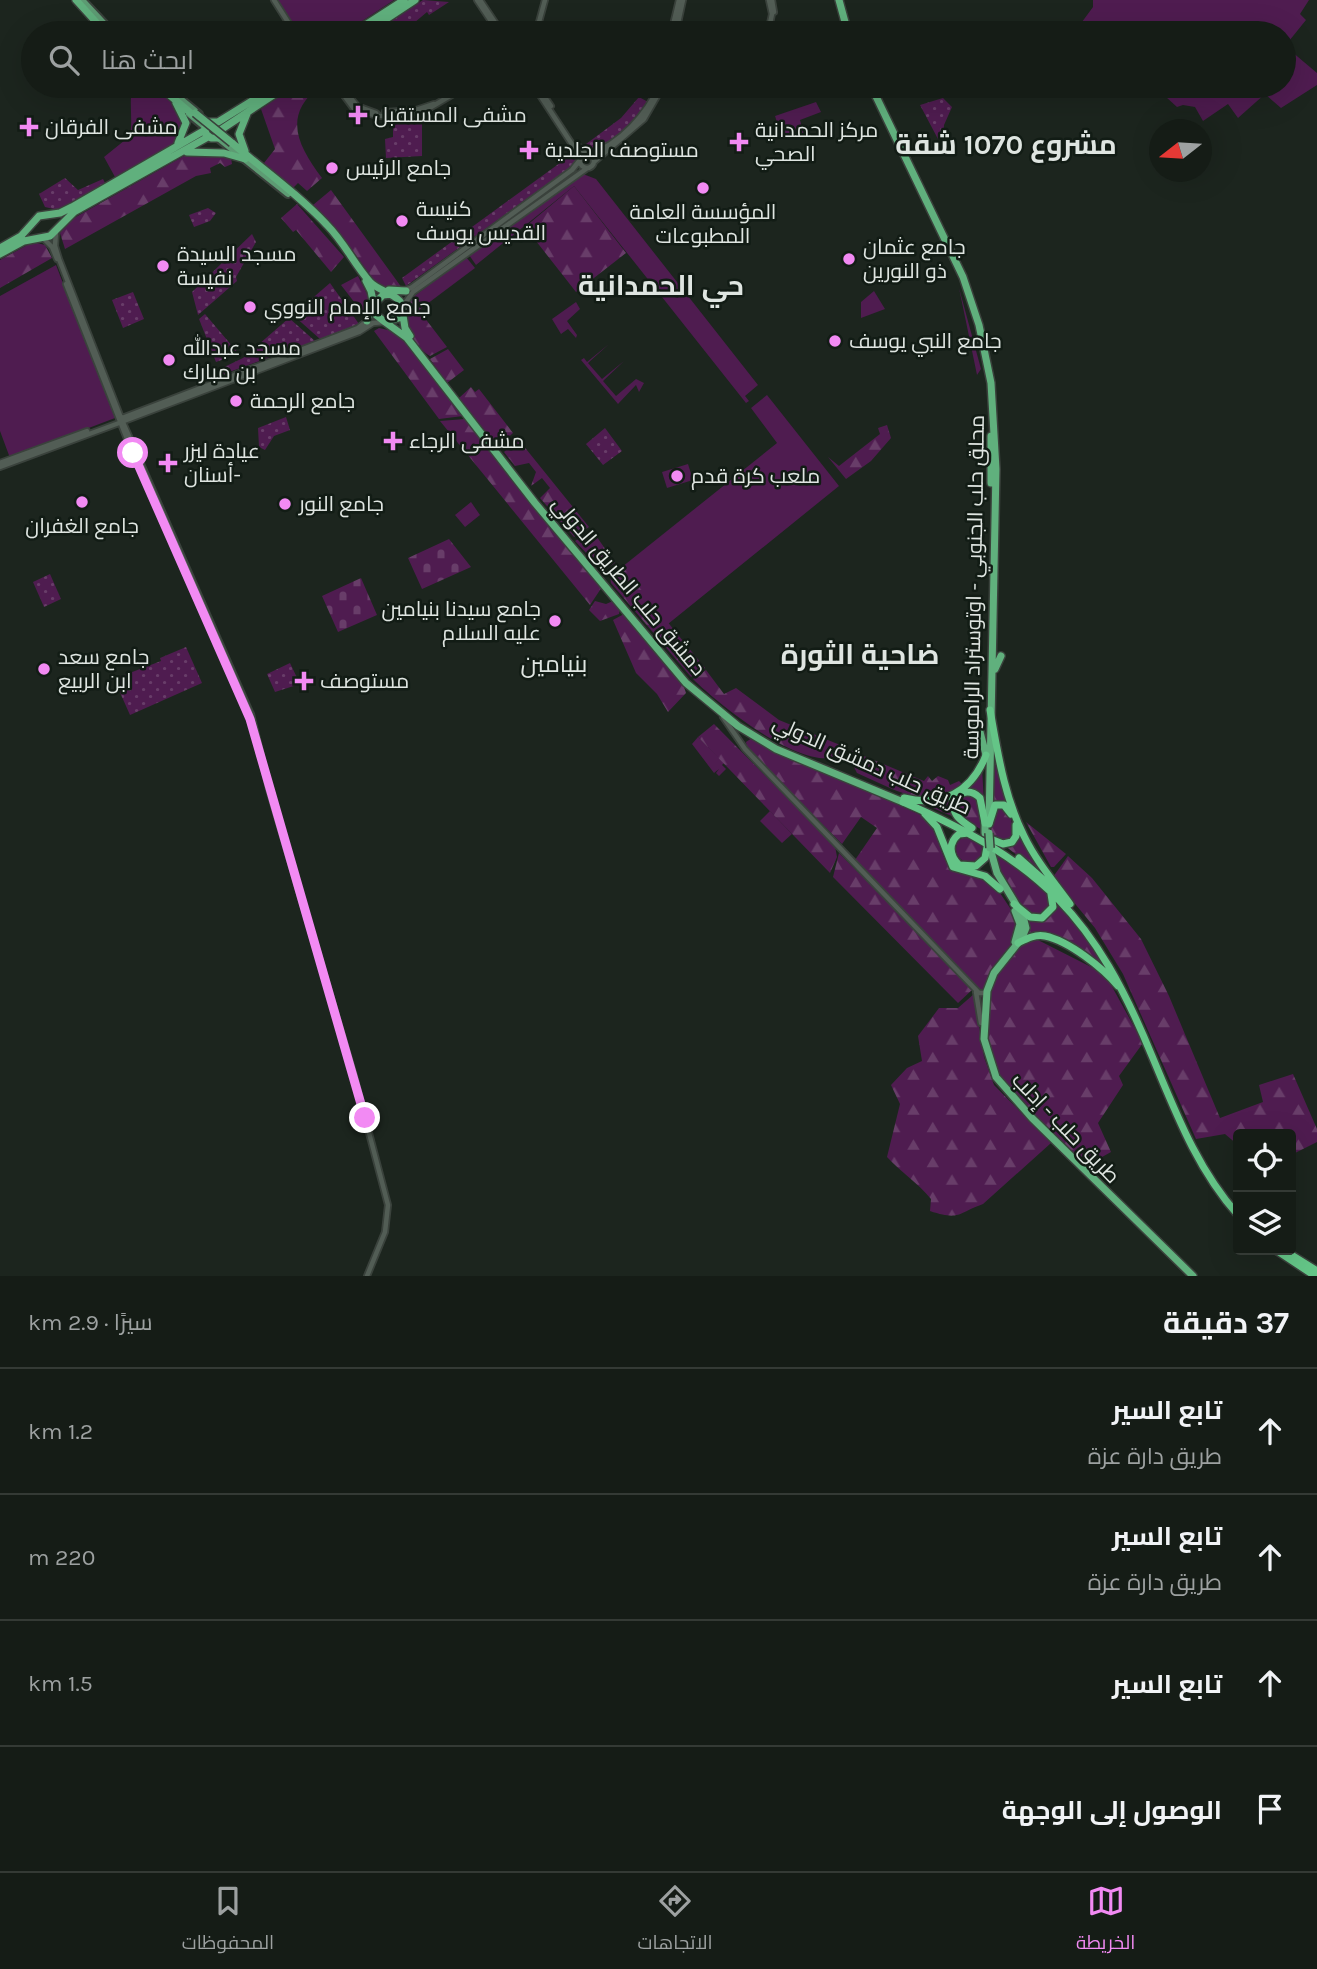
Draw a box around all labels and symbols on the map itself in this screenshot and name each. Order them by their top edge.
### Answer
place label: مشفى المستقبل [374,103,527,128]
marker: مشفى المستقبل [348,105,368,125]
place label: مشفى الفرقان [45,115,178,140]
marker: مشفى الفرقان [19,117,39,137]
place label: مركز الحمدانية الصحي [755,118,878,170]
north arrow [1149,119,1212,182]
district label: مشروع 1070 شقة [895,128,1117,163]
marker: مركز الحمدانية الصحي [729,132,749,152]
place label: مستوصف الجلدية [545,138,699,162]
marker: مستوصف الجلدية [519,140,539,160]
place label: جامع الرئيس [346,156,451,182]
marker: جامع الرئيس [324,160,340,176]
marker: المؤسسة العامة المطبوعات [695,180,711,196]
place label: كنيسة القديس يوسف [416,197,546,246]
place label: المؤسسة العامة المطبوعات [630,200,776,248]
marker: كنيسة القديس يوسف [394,213,410,229]
place label: جامع عثمان ذو النورين [863,235,966,284]
place label: مسجد السيدة نفيسة [177,242,297,290]
marker: جامع عثمان ذو النورين [841,251,857,267]
marker: مسجد السيدة نفيسة [155,258,171,274]
district label: حي الحمدانية [578,269,744,308]
place label: جامع الإمام النووي [264,295,431,323]
marker: جامع الإمام النووي [242,299,258,315]
place label: جامع النبي يوسف [849,329,1002,357]
marker: جامع النبي يوسف [827,333,843,349]
place label: مسجد عبدالله بن مبارك [183,334,301,385]
marker: مسجد عبدالله بن مبارك [161,352,177,368]
place label: جامع الرحمة [250,389,355,415]
marker: جامع الرحمة [228,393,244,409]
street label: محلق حلب الجنوبي - اوتوستراد الراموسة [959,415,993,759]
place label: مشفى الرجاء [409,429,525,454]
marker: مشفى الرجاء [383,431,403,451]
route start [117,437,148,468]
place label: عيادة ليزر أسنان- [183,439,260,488]
marker: عيادة ليزر أسنان- [158,453,178,473]
place label: ملعب كرة قدم [691,464,820,490]
marker: ملعب كرة قدم [669,468,685,484]
place label: جامع النور [298,492,384,518]
street label: دمشق حلب الطريق الدولي [544,492,711,683]
marker: جامع الغفران [74,494,90,510]
marker: جامع النور [277,496,293,512]
place label: جامع الغفران [25,514,139,540]
place label: جامع سيدنا بنيامين عليه السلام [381,597,541,647]
marker: جامع سيدنا بنيامين عليه السلام [547,613,563,629]
district label: ضاحية الثورة [781,638,939,671]
place label: جامع سعد ابن الربيع [58,645,150,695]
district label: بنيامين [521,650,587,678]
marker: جامع سعد ابن الربيع [36,661,52,677]
place label: مستوصف [320,669,409,693]
marker: مستوصف [294,671,314,691]
street label: طريق حلب دمشق الدولي [768,710,975,823]
street label: طريق حلب - إدلب [1007,1068,1125,1189]
route end [349,1102,380,1133]

